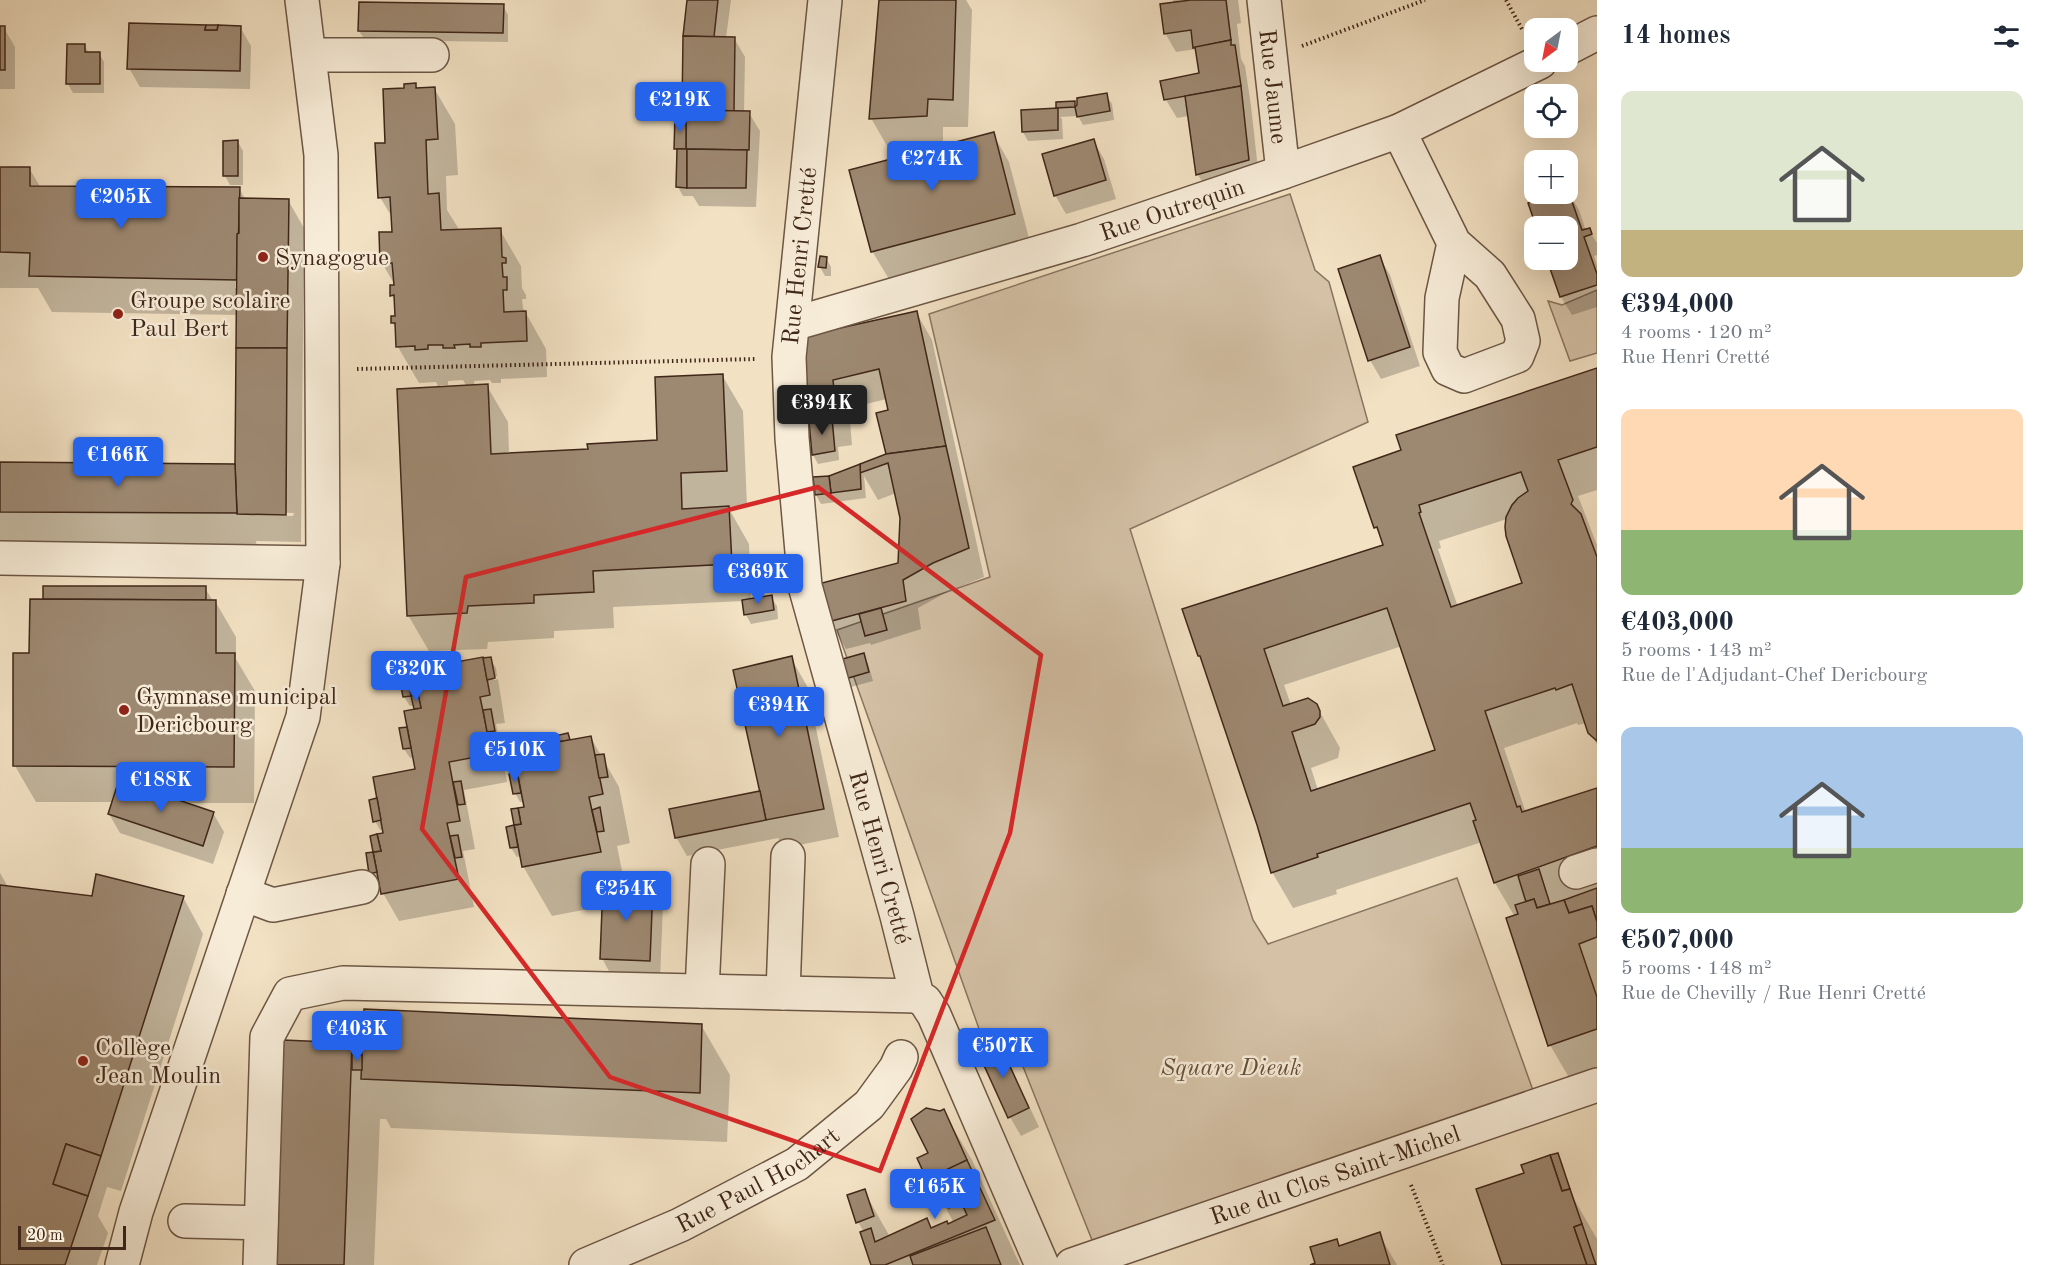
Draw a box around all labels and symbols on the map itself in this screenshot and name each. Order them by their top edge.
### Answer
north arrow [1524,18,1578,72]
street label: Rue Jaume [1253,28,1290,145]
pin: €219K [638,82,722,133]
pin: €274K [890,141,974,192]
street label: Rue Henri Cretté [780,166,822,346]
street label: Rue Outrequin [1097,176,1248,247]
pin: €205K [79,179,163,230]
place label: Synagogue [275,247,389,271]
marker: Synagogue [256,250,270,264]
place label: Groupe scolaire Paul Bert [130,290,291,342]
marker: Groupe scolaire Paul Bert [111,307,125,321]
pin: €394K [780,385,864,436]
pin: €166K [76,437,160,488]
pin: €369K [716,554,800,605]
pin: €320K [374,651,458,702]
place label: Gymnase municipal Dericbourg [136,686,337,738]
pin: €394K [737,687,821,738]
marker: Gymnase municipal Dericbourg [117,703,131,717]
pin: €510K [473,732,557,783]
pin: €188K [119,762,203,813]
street label: Rue Henri Cretté [843,768,914,947]
pin: €254K [584,871,668,922]
pin: €403K [315,1011,399,1062]
pin: €507K [961,1028,1045,1079]
place label: Collège Jean Moulin [95,1037,221,1089]
marker: Collège Jean Moulin [76,1054,90,1068]
park label: Square Dieuk [1160,1057,1302,1081]
street label: Rue du Clos Saint-Michel [1207,1123,1464,1231]
street label: Rue Paul Hochart [673,1124,845,1239]
pin: €165K [893,1169,977,1220]
scale bar [18,1223,126,1250]

